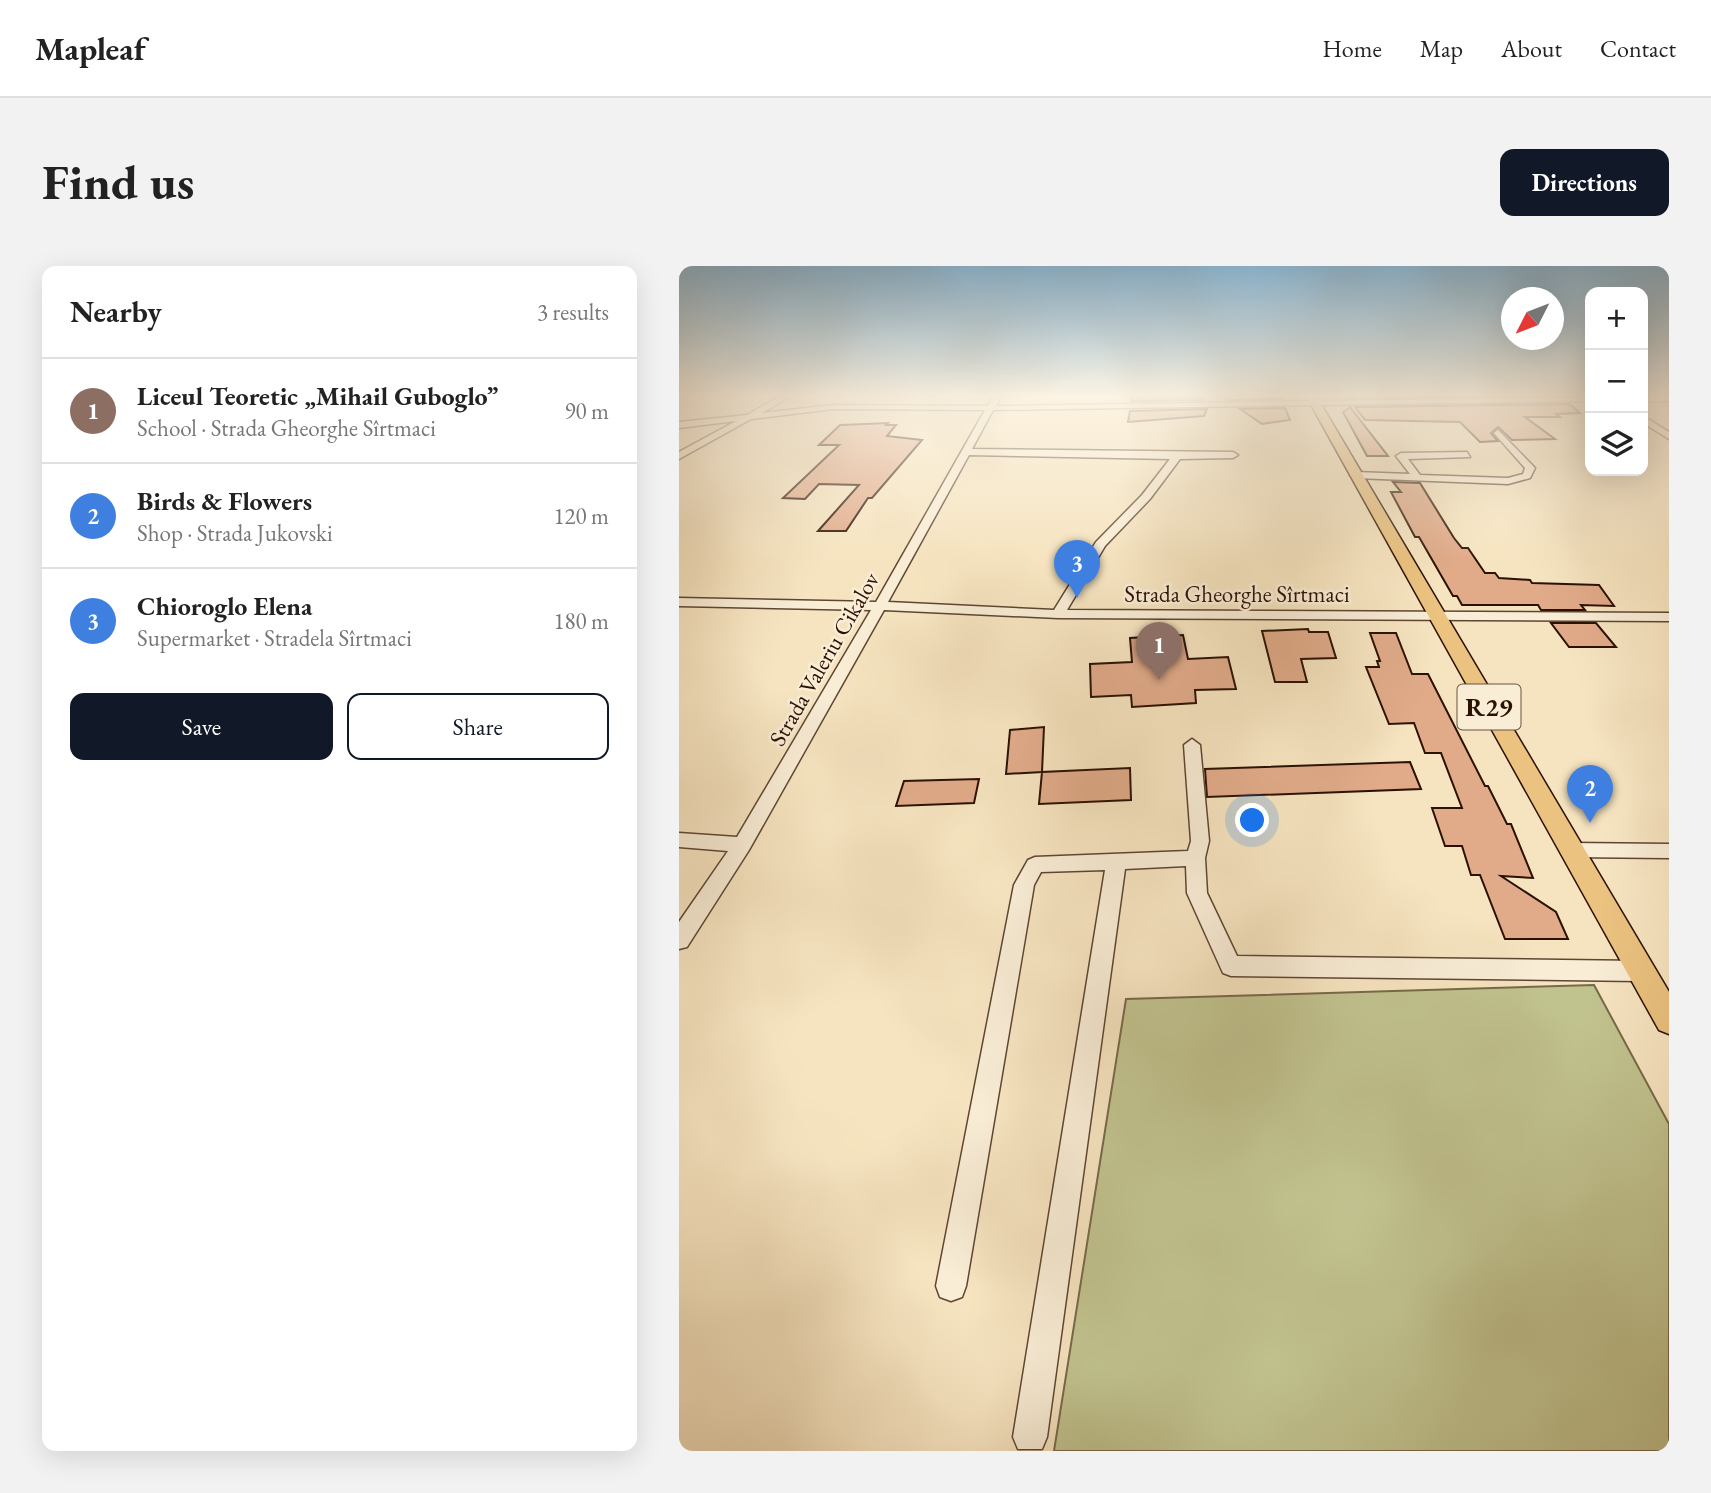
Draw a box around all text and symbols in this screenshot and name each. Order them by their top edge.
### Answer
text: Mapleaf [35,27,146,70]
text: Home [1322,33,1382,64]
text: Map [1420,33,1463,64]
text: About [1501,33,1562,64]
text: Contact [1600,33,1676,64]
button: Directions [1500,149,1669,216]
text: Find us [42,150,194,214]
north arrow [1501,287,1564,350]
map controls [1585,287,1648,476]
button: + [1585,287,1648,350]
text: Nearby [70,292,162,331]
text: 3 results [537,297,609,327]
button: − [1585,350,1648,413]
text: Liceul Teoretic „Mihail Guboglo” [137,379,498,413]
text: 1 [87,396,99,426]
text: 90 m [564,396,609,426]
text: School · Strada Gheorghe Sîrtmaci [137,413,436,443]
button: layers [1585,413,1648,476]
text: Birds & Flowers [137,484,312,518]
text: 2 [87,501,99,531]
text: 120 m [553,501,609,531]
text: Shop · Strada Jukovski [137,518,333,548]
pin: 3 [1054,540,1100,598]
street label: Strada Valeriu Cikalov [762,566,886,751]
street label: Strada Gheorghe Sîrtmaci [1124,579,1350,609]
text: Chioroglo Elena [137,589,312,623]
text: 3 [87,606,99,636]
text: 180 m [553,606,609,636]
pin: 1 [1136,622,1182,680]
text: Supermarket · Stradela Sîrtmaci [137,623,412,653]
road number: R29 [1457,684,1521,729]
button: Save [70,693,333,760]
button: Share [347,693,609,760]
pin: 2 [1567,765,1613,823]
your location [1235,803,1269,837]

